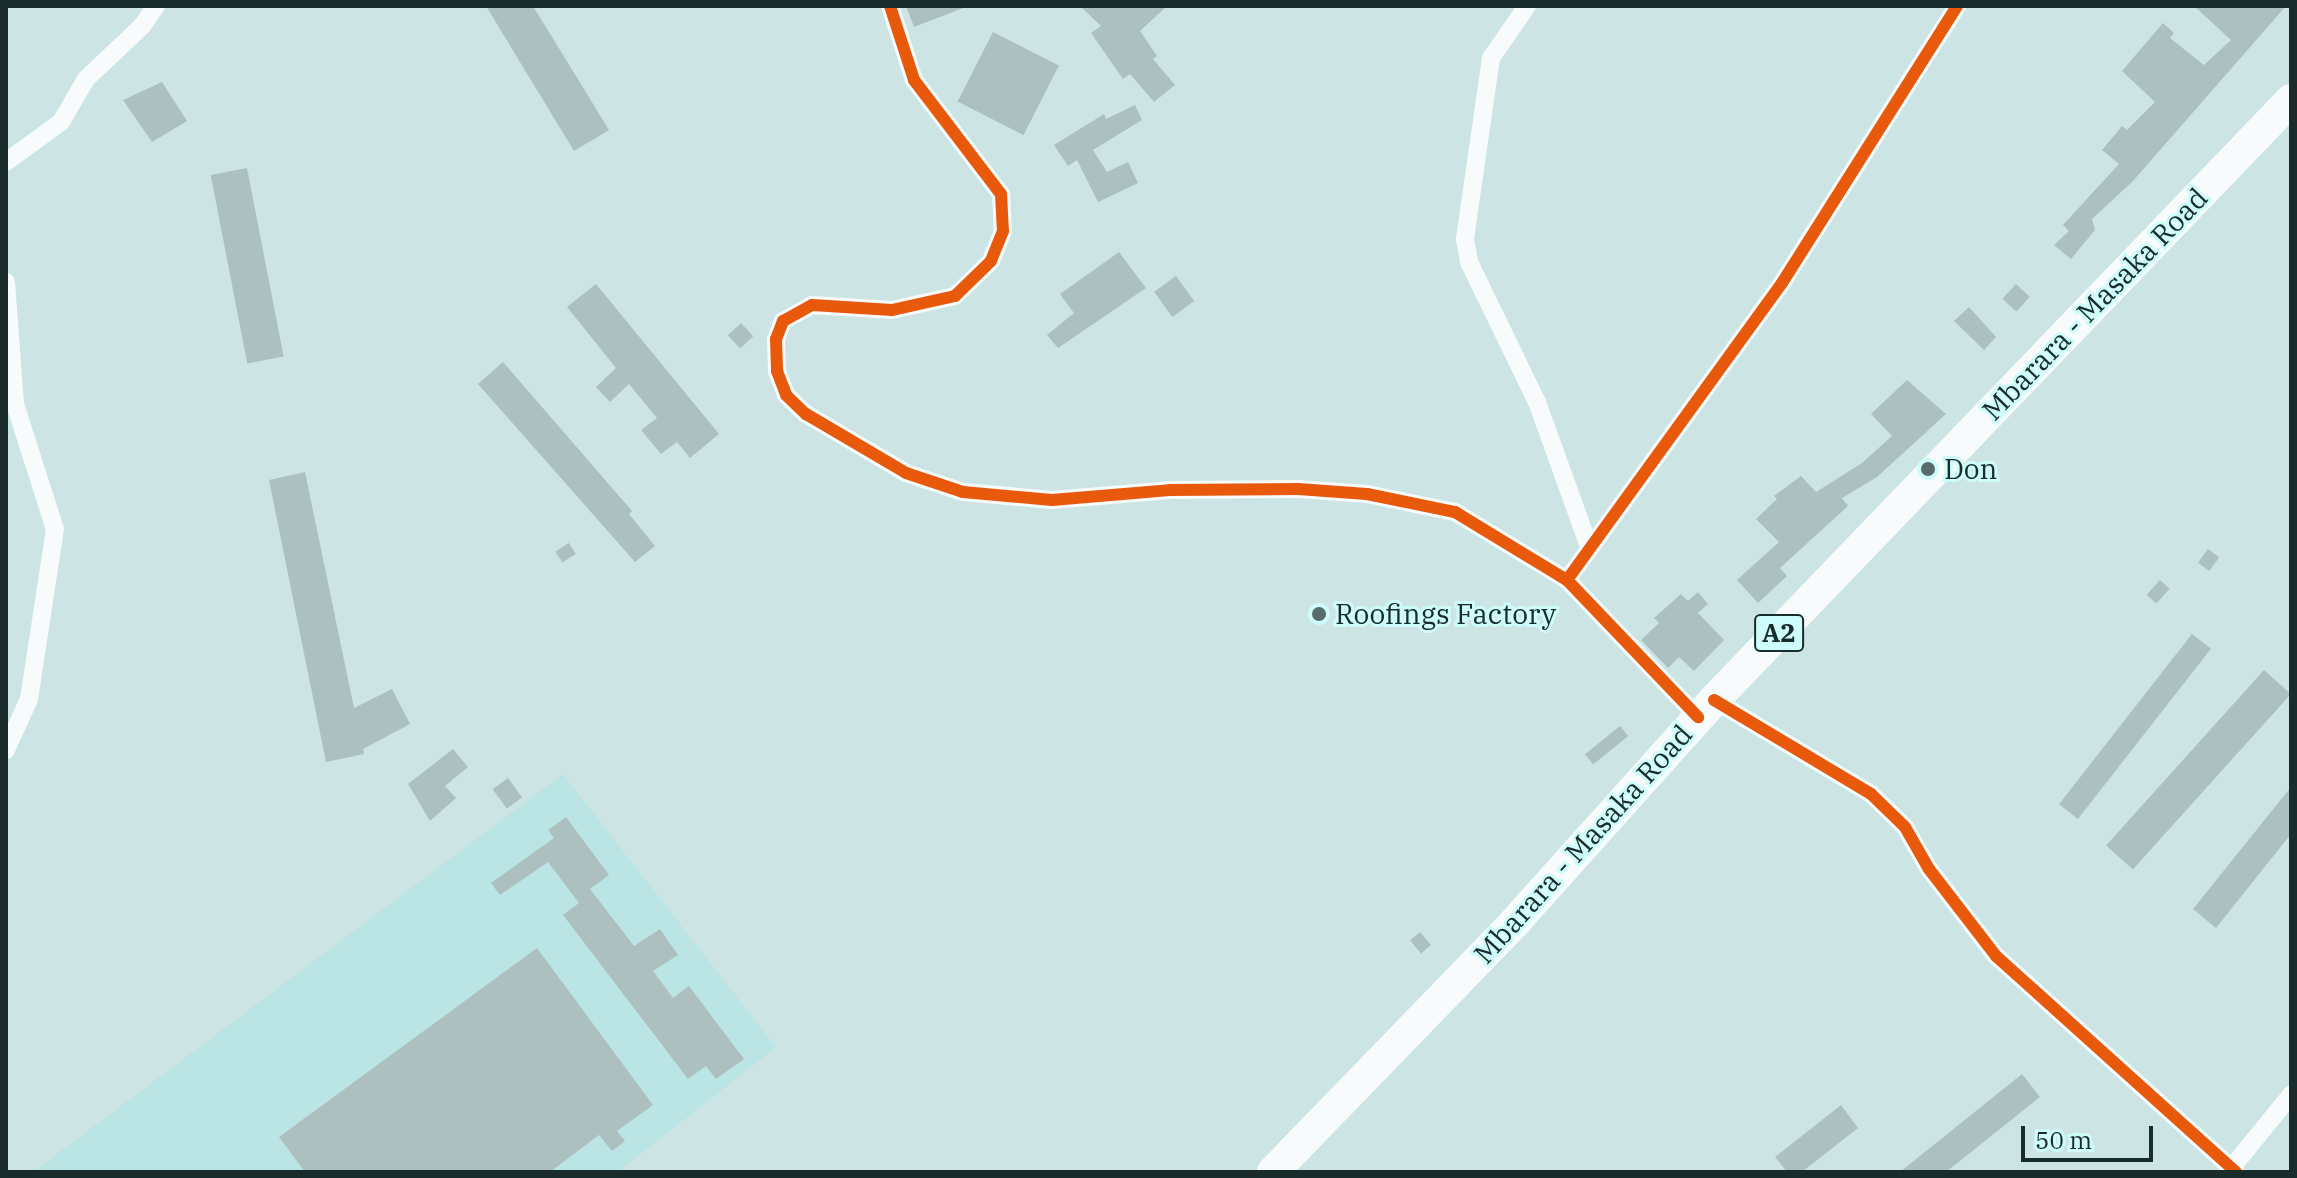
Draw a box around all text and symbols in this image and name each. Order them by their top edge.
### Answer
street label: Mbarara - Masaka Road [1975,181,2215,427]
place label: Don [1944,452,1997,486]
marker: Don [1919,460,1937,478]
place label: Roofings Factory [1335,597,1556,631]
marker: Roofings Factory [1310,605,1328,623]
road number: A2 [1753,611,1805,655]
street label: Mbarara - Masaka Road [1467,718,1699,970]
scale bar [2025,1110,2157,1160]
text: 50 m [2035,1124,2092,1156]

